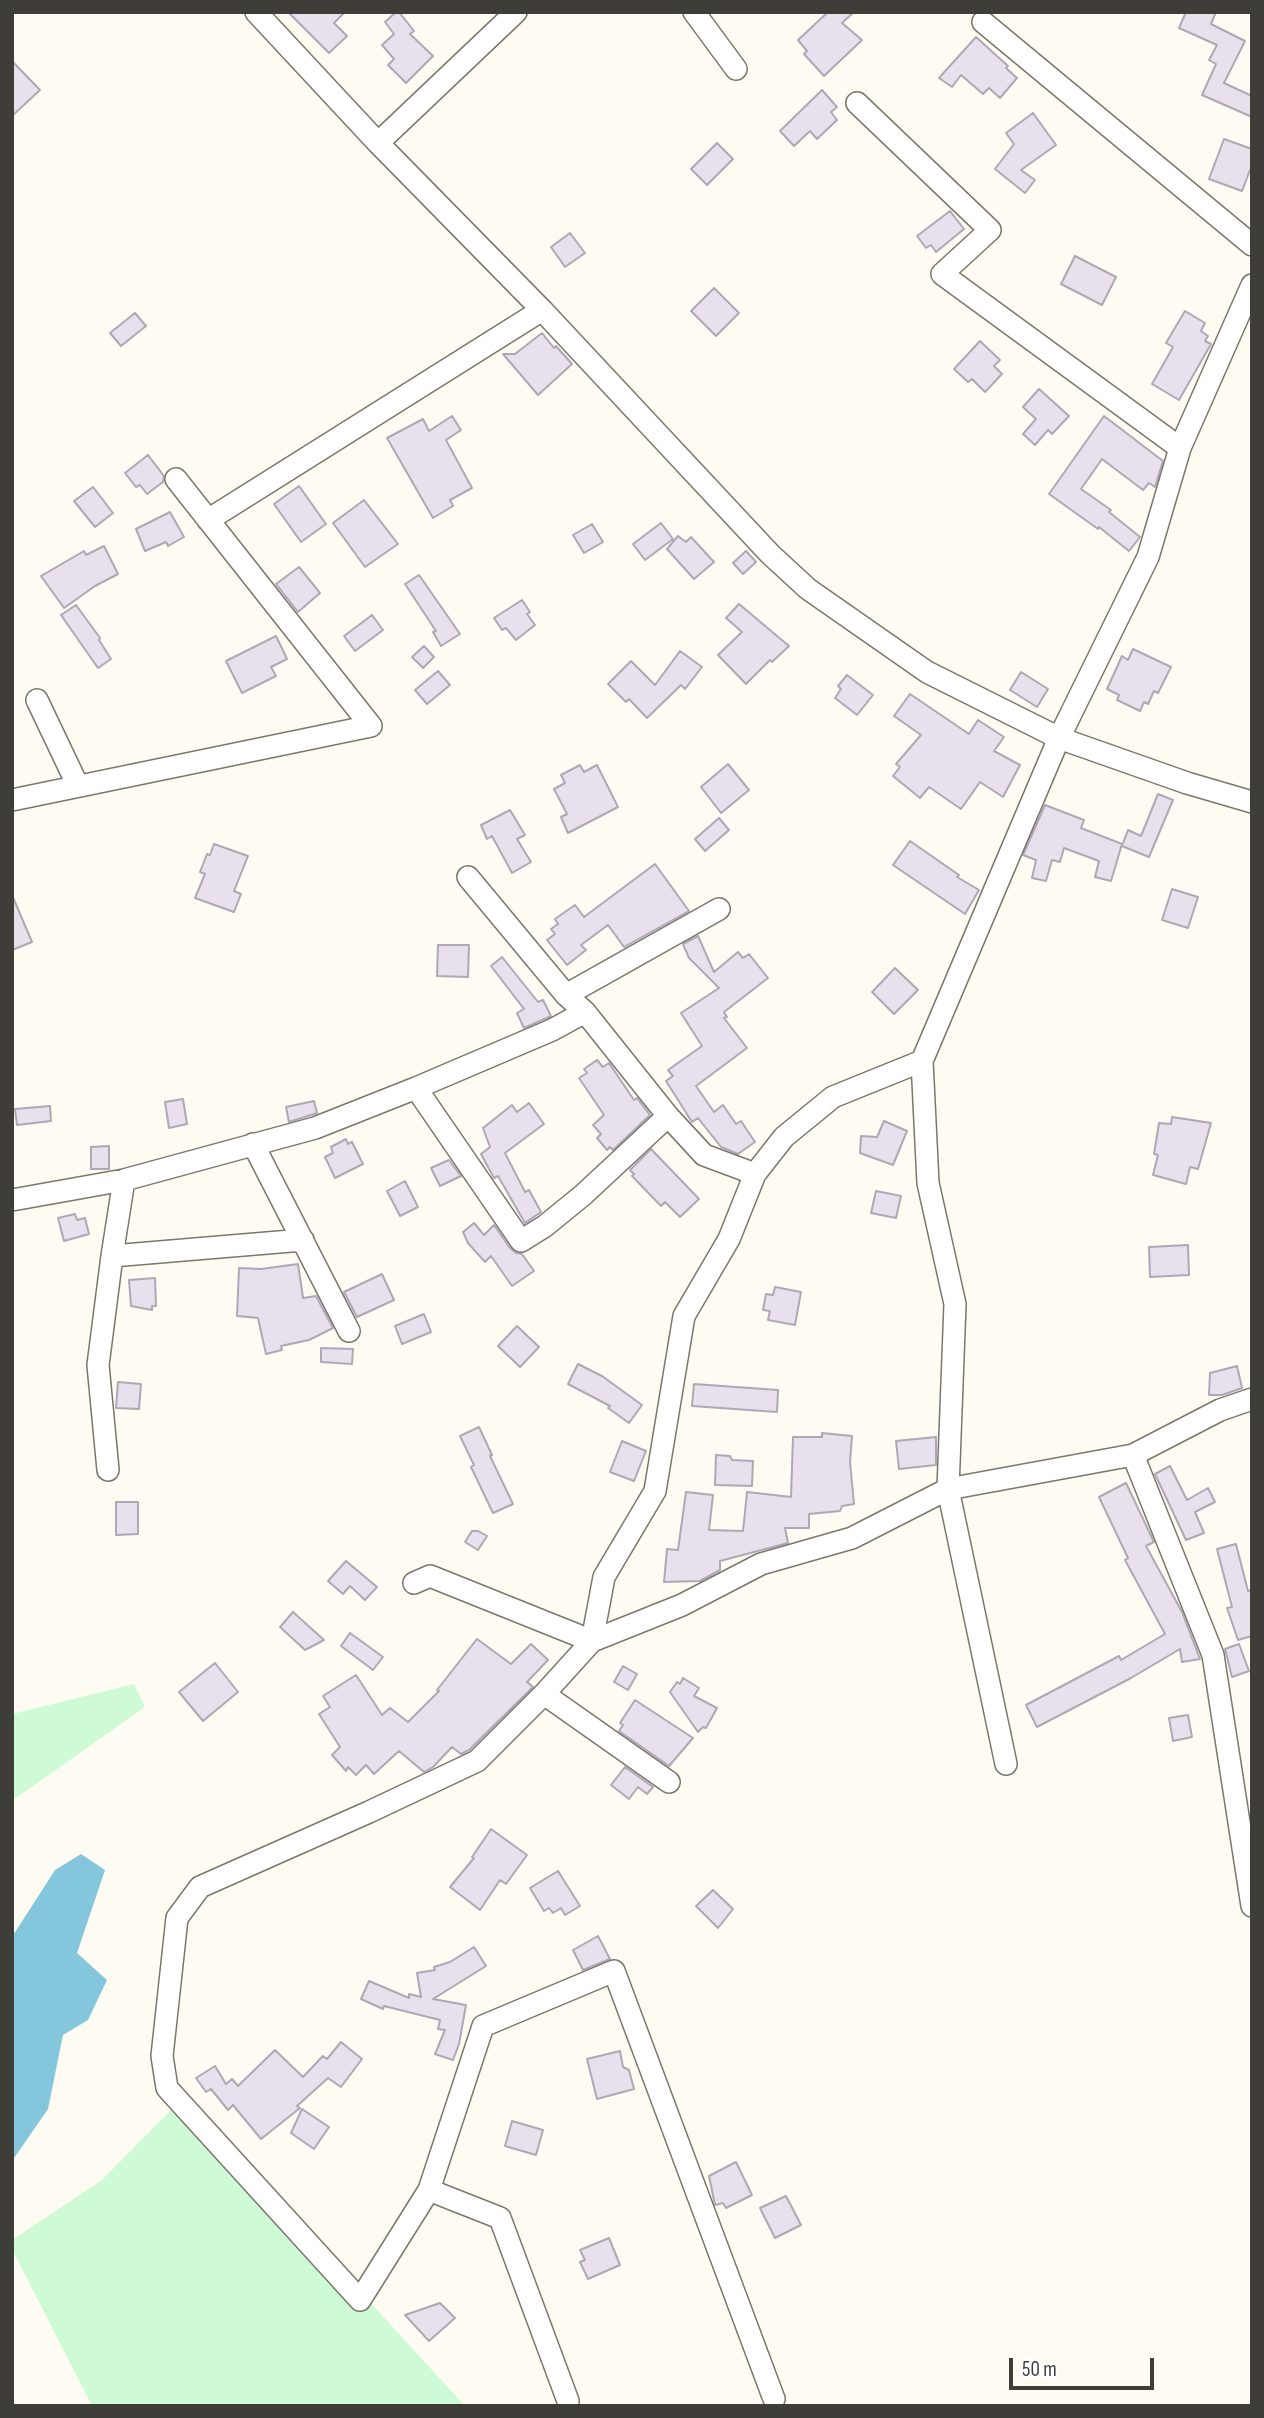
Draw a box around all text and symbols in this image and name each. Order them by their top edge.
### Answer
scale bar [1012,2344,1157,2388]
text: 50 m [1022,2357,1057,2382]

